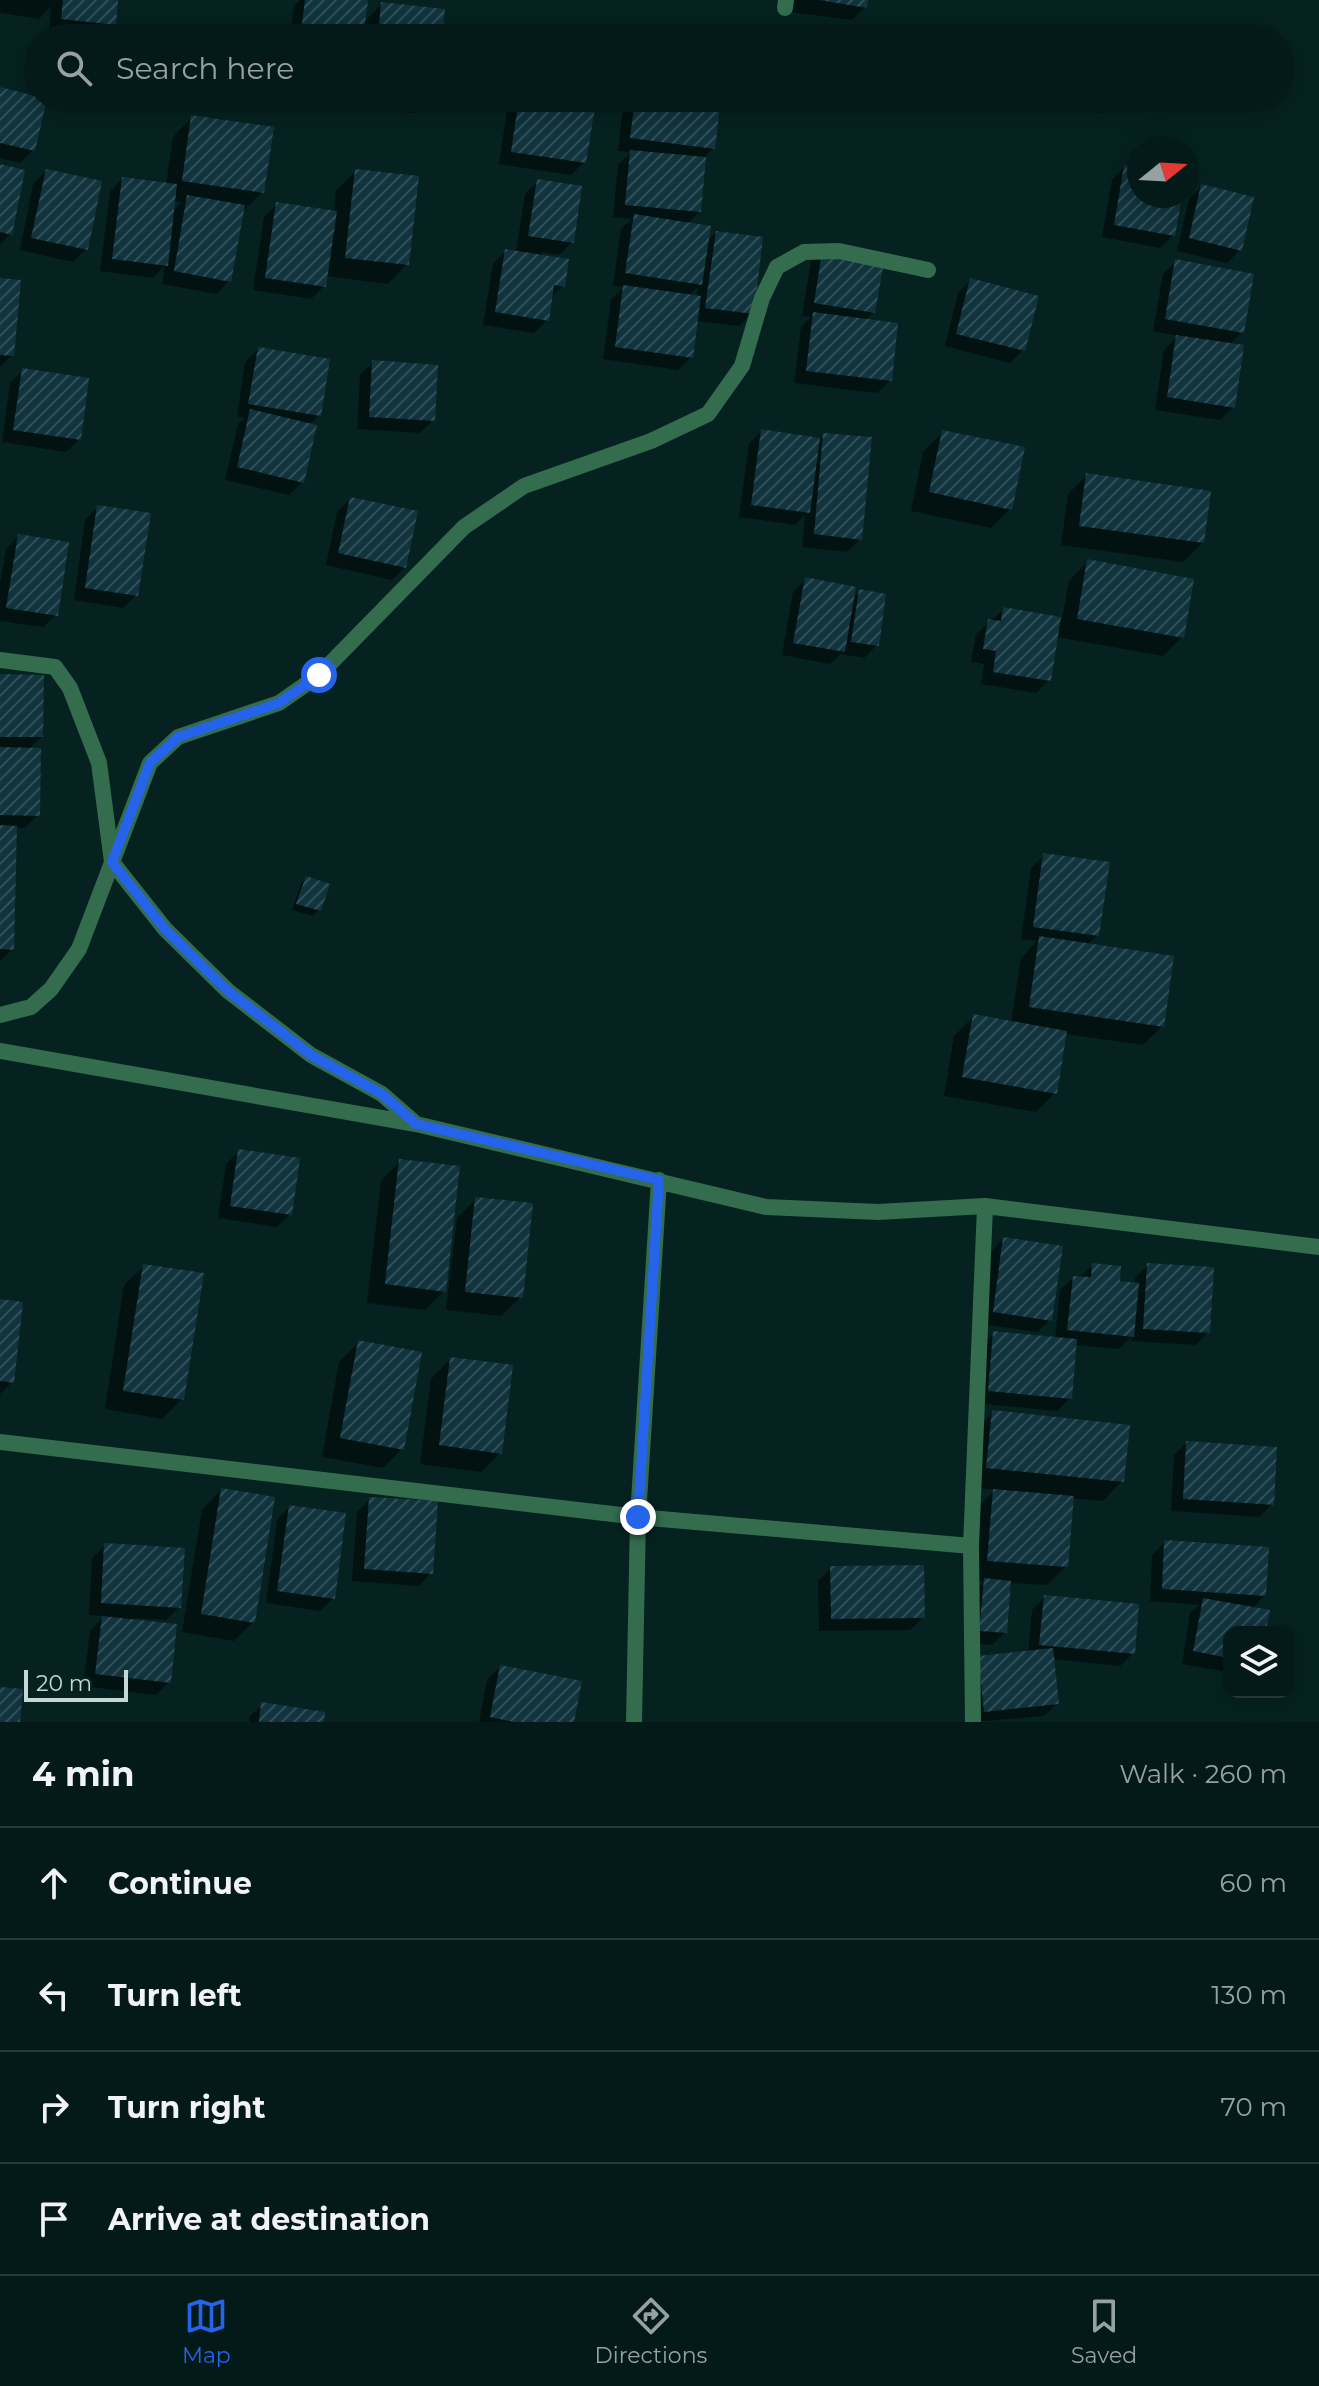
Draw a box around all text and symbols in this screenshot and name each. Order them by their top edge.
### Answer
search box [24,24,1295,112]
icon: search [52,46,96,90]
text: Search here [116,50,294,87]
north arrow [1127,136,1199,208]
route start [301,657,337,693]
route end [620,1499,656,1535]
map controls [1223,1626,1295,1698]
button: layers [1223,1626,1295,1698]
scale bar [24,1666,128,1702]
text: 20 m [36,1670,92,1697]
text: 4 min [32,1753,134,1795]
text: Walk · 260 m [1119,1758,1287,1790]
icon: ahead [32,1861,76,1905]
text: Continue [108,1865,252,1902]
text: 60 m [1220,1867,1287,1899]
icon: left [32,1973,76,2017]
text: Turn left [108,1977,241,2014]
text: 130 m [1211,1979,1287,2011]
icon: right [32,2085,76,2129]
text: Turn right [108,2089,265,2126]
text: 70 m [1221,2091,1287,2123]
icon: arrive [32,2197,76,2241]
text: Arrive at destination [108,2201,430,2238]
tab: Map [182,2294,231,2369]
tab: Directions [595,2294,707,2369]
tab: Saved [1071,2294,1137,2369]

